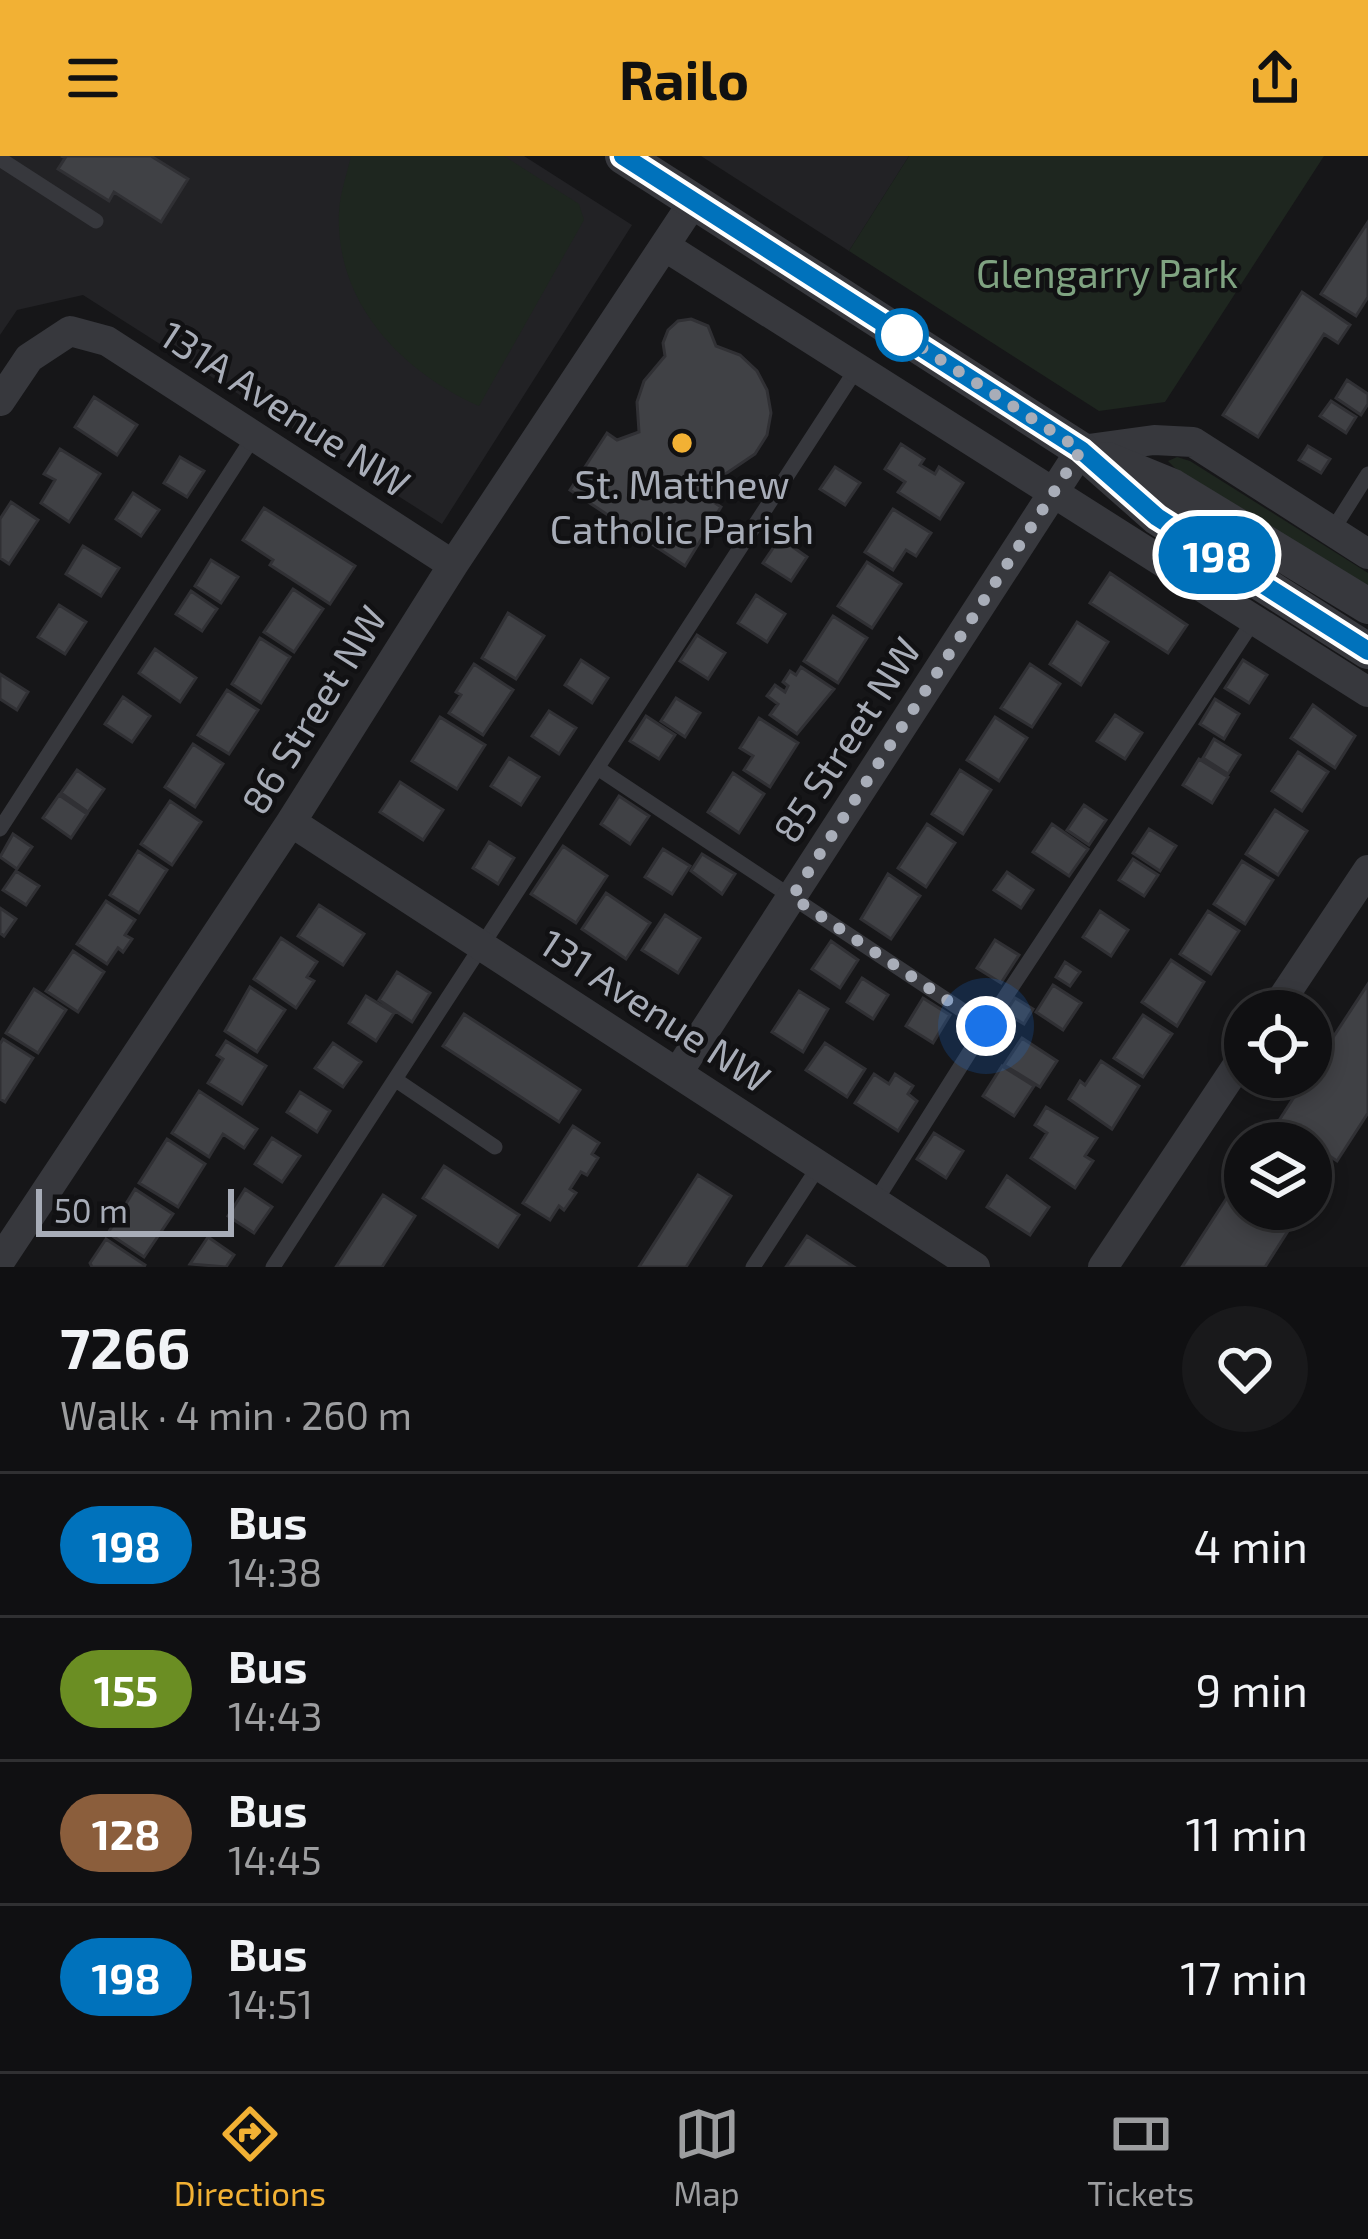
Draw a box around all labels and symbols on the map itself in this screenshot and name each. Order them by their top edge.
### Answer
park label: Glengarry Park [976,249,1238,296]
street label: 131A Avenue NW [152,310,419,506]
unlabelled marker [877,310,927,360]
marker: St. Matthew Catholic Parish [669,430,695,456]
place label: St. Matthew Catholic Parish [550,460,814,552]
line badge: 198 [1148,516,1286,594]
street label: 86 Street NW [230,597,395,822]
street label: 85 Street NW [762,628,929,850]
street label: 131 Avenue NW [532,918,779,1101]
your location [956,996,1016,1056]
scale bar [36,1183,234,1236]

